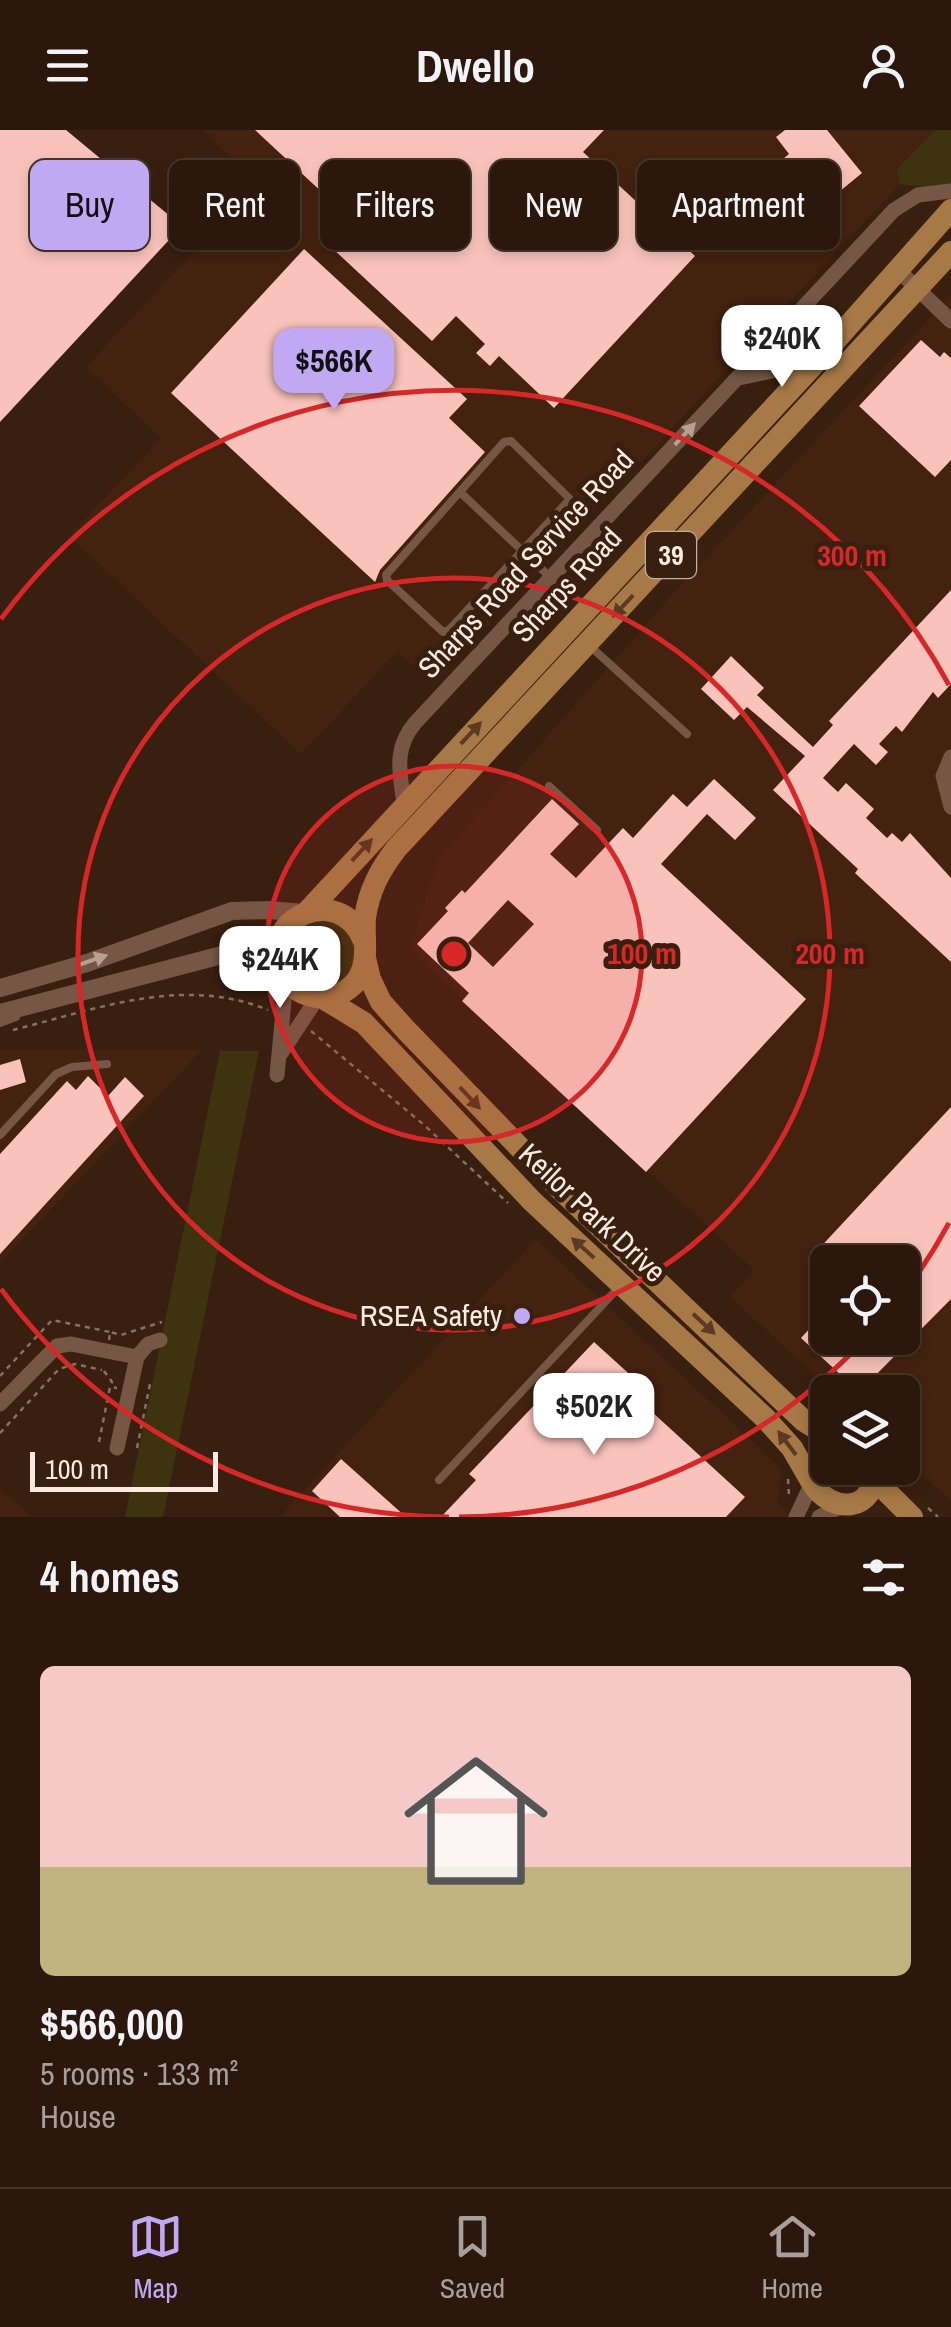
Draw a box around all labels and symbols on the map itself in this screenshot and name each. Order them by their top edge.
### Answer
pin: $240K [712,305,852,390]
pin: $566K [264,328,404,413]
one-way arrow [673,422,696,446]
street label: Sharps Road Service Road [411,442,641,686]
street label: Sharps Road [505,520,629,650]
road number: 39 [646,532,696,578]
text: 300 m [817,535,887,575]
one-way arrow [612,594,635,618]
one-way arrow [459,721,482,745]
one-way arrow [350,838,373,862]
pin: $244K [210,926,350,1011]
text: 100 m [607,933,677,973]
text: 200 m [795,933,865,973]
centre of rings [436,936,472,972]
one-way arrow [79,952,109,967]
one-way arrow [458,1086,481,1110]
street label: Keilor Park Drive [511,1134,675,1291]
one-way arrow [571,1237,596,1259]
place label: RSEA Safety [360,1295,503,1335]
marker: RSEA Safety [511,1305,533,1327]
one-way arrow [691,1312,715,1335]
pin: $502K [524,1373,664,1458]
one-way arrow [777,1430,797,1456]
scale bar [30,1447,218,1492]

